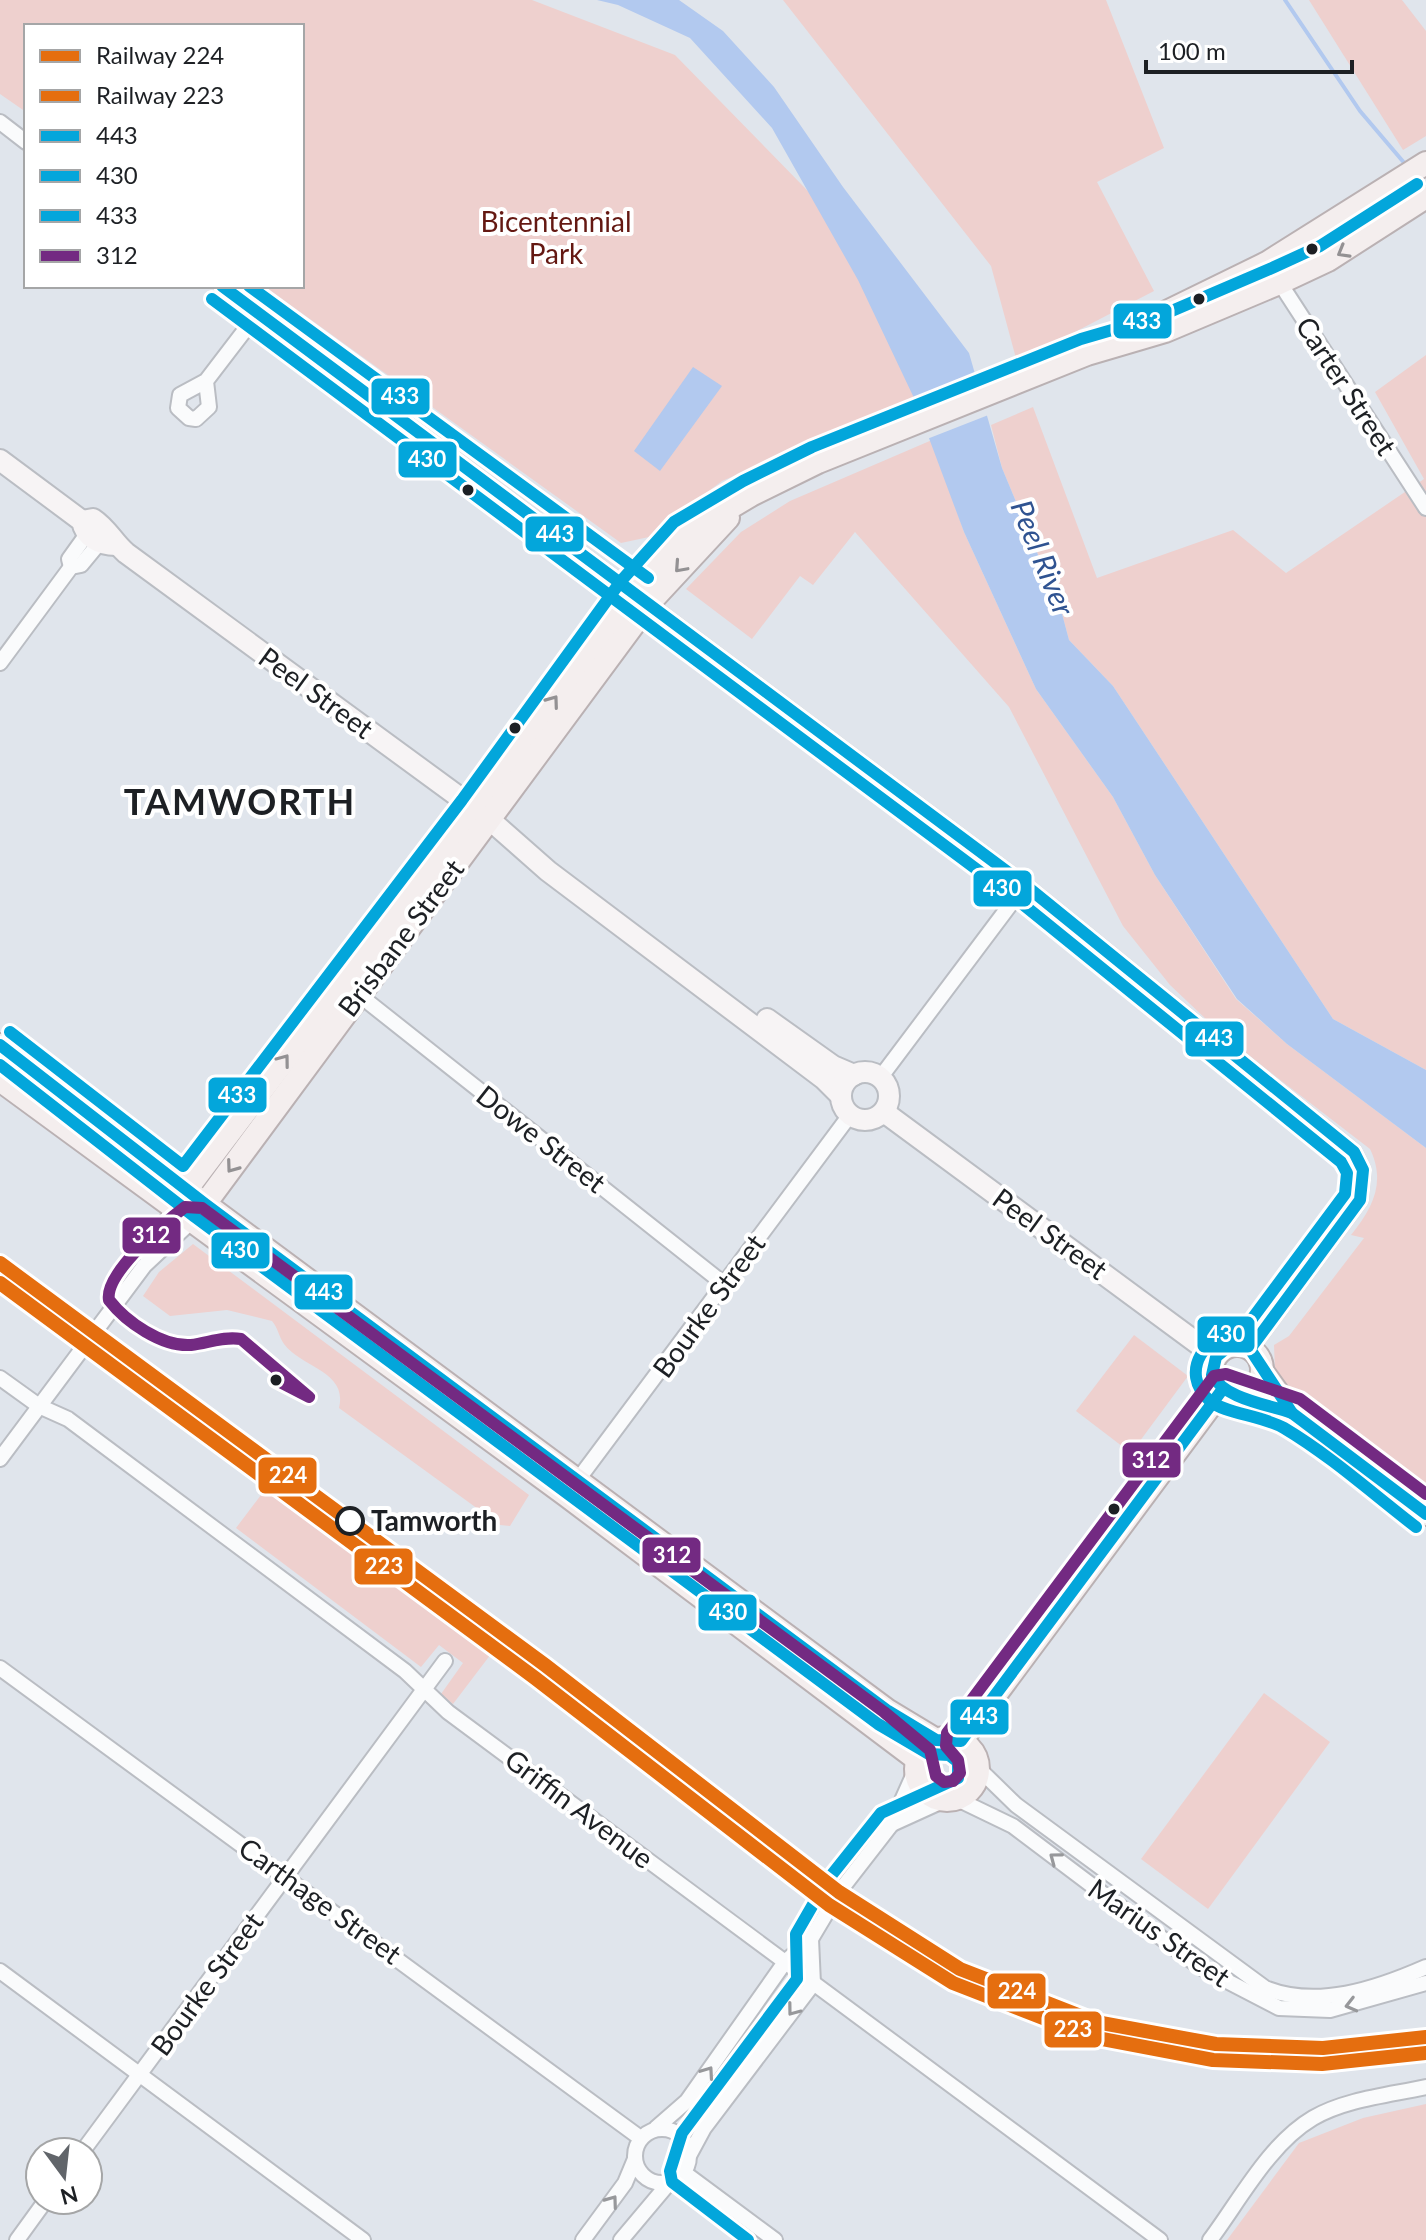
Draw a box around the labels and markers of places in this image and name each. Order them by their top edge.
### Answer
unlabelled marker [1304,241,1320,257]
unlabelled marker [1191,291,1207,307]
unlabelled marker [460,482,476,498]
unlabelled marker [507,720,523,736]
unlabelled marker [268,1372,284,1388]
unlabelled marker [1106,1501,1122,1517]
place label: Tamworth [371,1503,497,1537]
marker: Tamworth [336,1507,364,1535]

